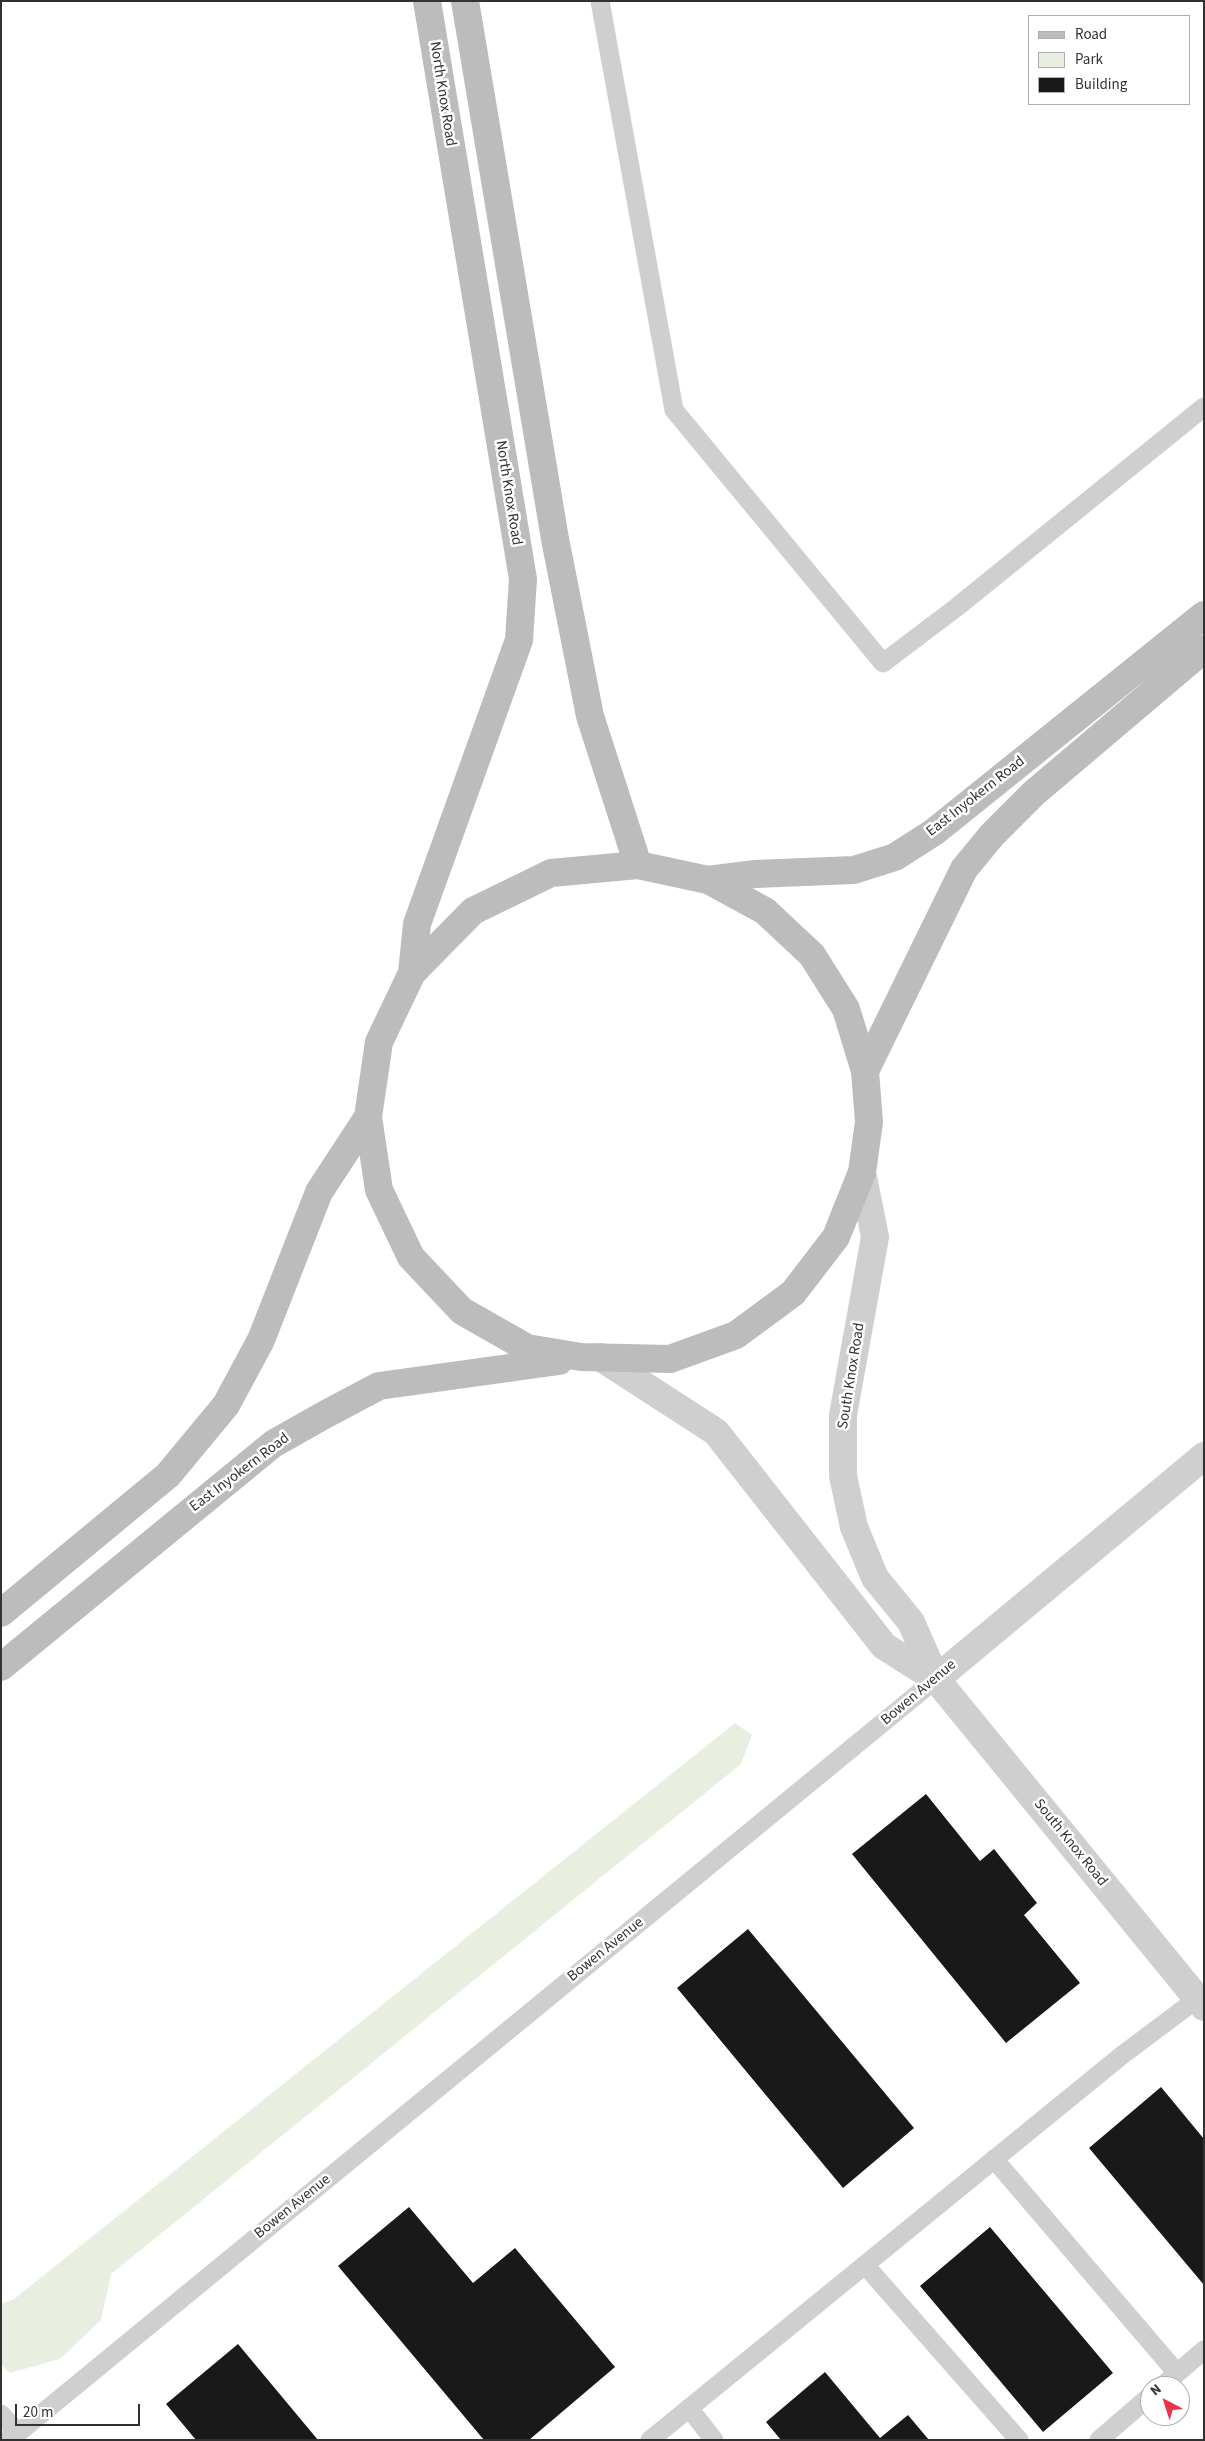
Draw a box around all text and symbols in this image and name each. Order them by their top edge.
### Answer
legend [1028,15,1190,105]
text: Road [1075,24,1107,45]
street label: North Knox Road [425,40,459,148]
text: Park [1075,49,1103,70]
text: Building [1075,74,1127,95]
street label: North Knox Road [491,439,525,547]
street label: East Inyokern Road [923,753,1029,841]
street label: South Knox Road [835,1322,869,1430]
street label: East Inyokern Road [187,1430,293,1516]
street label: Bowen Avenue [878,1656,960,1730]
street label: South Knox Road [1029,1796,1111,1890]
street label: Bowen Avenue [564,1914,648,1986]
street label: Bowen Avenue [251,2171,335,2243]
north arrow [1140,2376,1190,2426]
text: N [1146,2380,1166,2401]
scale bar [18,2394,142,2426]
text: 20 m [23,2402,53,2423]

